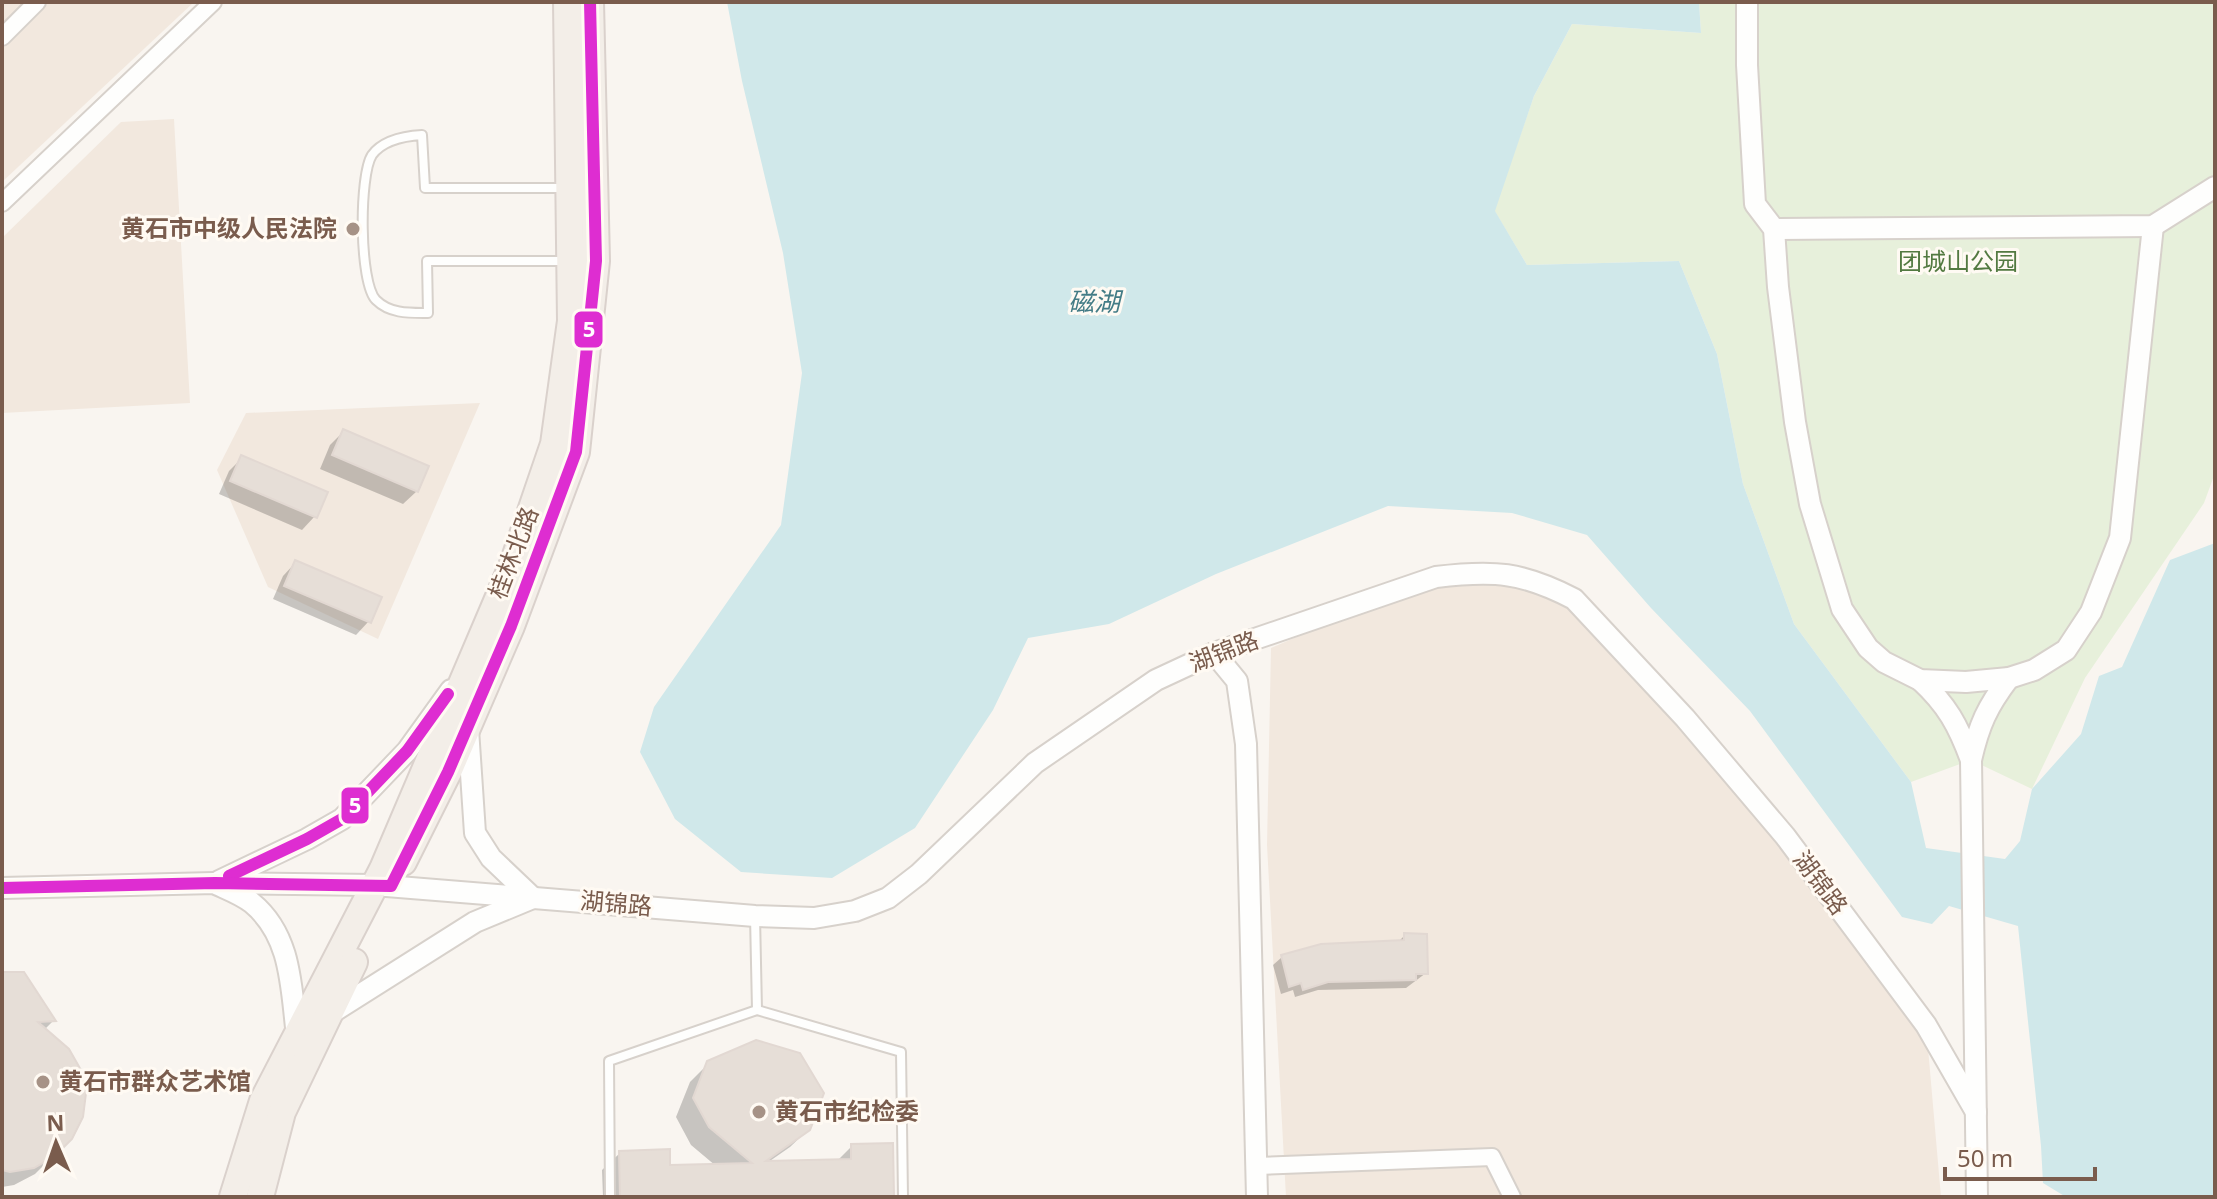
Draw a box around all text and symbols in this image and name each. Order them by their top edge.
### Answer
place label: 黄石市中级人民法院 [121,211,337,244]
marker: 黄石市中级人民法院 [344,220,362,238]
park label: 团城山公园 [1898,244,2018,277]
water label: 磁湖 [1068,283,1124,319]
line badge: 5 [573,310,604,349]
text: 5 [583,313,595,343]
street label: 桂林北路 [480,502,545,603]
street label: 湖锦路 [1184,622,1263,679]
line badge: 5 [340,786,370,825]
text: 5 [349,789,361,819]
street label: 湖锦路 [1786,843,1856,921]
street label: 湖锦路 [579,883,653,922]
place label: 黄石市群众艺术馆 [59,1064,251,1097]
marker: 黄石市群众艺术馆 [34,1073,52,1091]
place label: 黄石市纪检委 [775,1094,919,1127]
north arrow [16,1103,96,1183]
marker: 黄石市纪检委 [750,1103,768,1121]
text: N [46,1107,65,1137]
scale bar [1945,1131,2095,1181]
text: 50 m [1957,1141,2013,1174]

